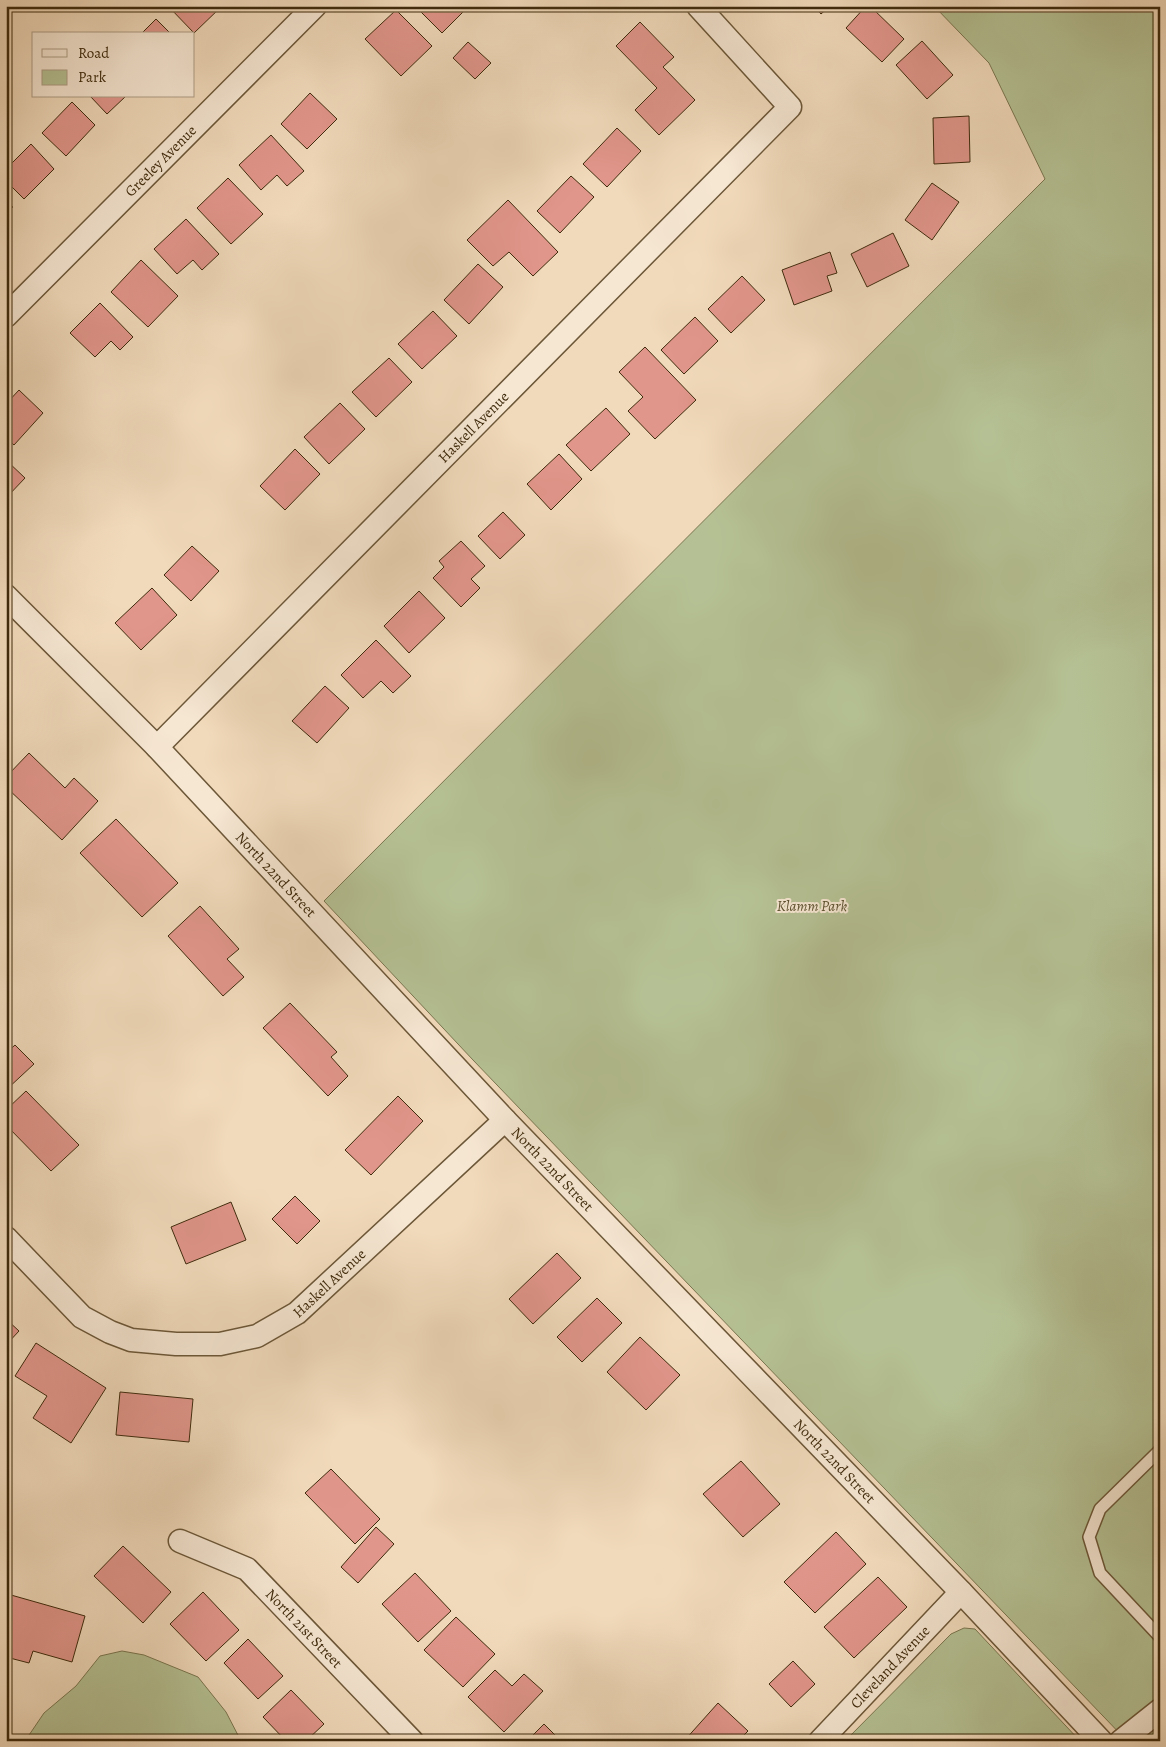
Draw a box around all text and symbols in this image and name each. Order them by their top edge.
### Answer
legend [32,32,195,98]
text: Road [78,43,110,63]
text: Park [78,67,107,87]
street label: Greeley Avenue [120,120,201,201]
street label: Haskell Avenue [434,387,513,467]
street label: North 22nd Street [231,827,321,922]
park label: Klamm Park [777,896,847,916]
street label: North 22nd Street [507,1123,598,1216]
street label: Haskell Avenue [288,1244,370,1322]
street label: North 22nd Street [789,1415,880,1508]
street label: North 21st Street [261,1584,347,1673]
street label: Cleveland Avenue [846,1621,935,1713]

